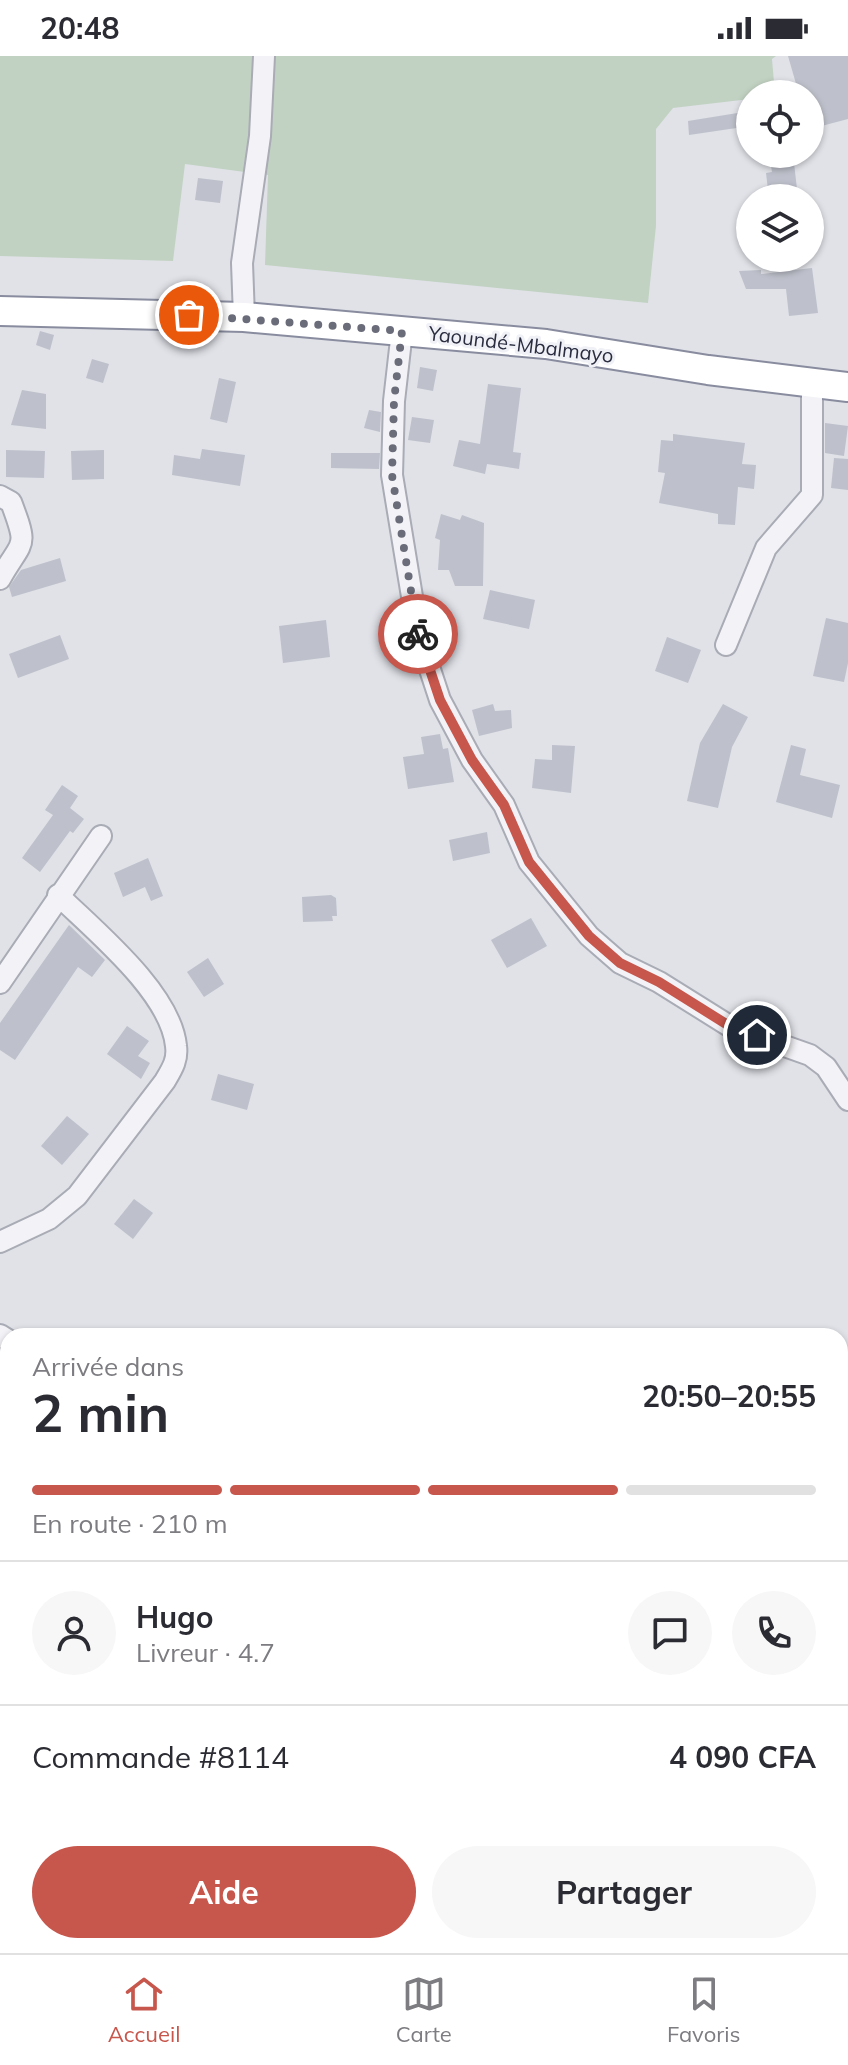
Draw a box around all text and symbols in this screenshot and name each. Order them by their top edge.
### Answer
text: 20:48 [40,9,119,47]
map controls [736,80,824,272]
button: locate [736,80,824,168]
button: layers [736,184,824,272]
pin [155,281,223,349]
icon: bag [167,293,211,337]
street label: Yaoundé-Mbalmayo [426,320,615,368]
courier [378,594,458,674]
icon: bike [396,612,440,656]
pin [723,1001,791,1069]
icon: home [735,1013,779,1057]
text: Arrivée dans [32,1350,184,1383]
text: 20:50–20:55 [642,1377,816,1415]
text: 2 min [32,1380,169,1445]
text: En route · 210 m [32,1507,228,1540]
button: person [32,1591,116,1675]
button: chat [628,1591,712,1675]
button: phone [732,1591,816,1675]
text: Hugo [136,1598,214,1636]
text: Livreur · 4.7 [136,1636,275,1669]
text: Commande #8114 [32,1738,289,1776]
text: 4 090 CFA [669,1738,816,1776]
button: Aide [32,1846,416,1938]
button: Partager [432,1846,816,1938]
tab: Accueil [108,1972,180,2048]
tab: Carte [396,1972,452,2048]
tab: Favoris [667,1972,740,2048]

